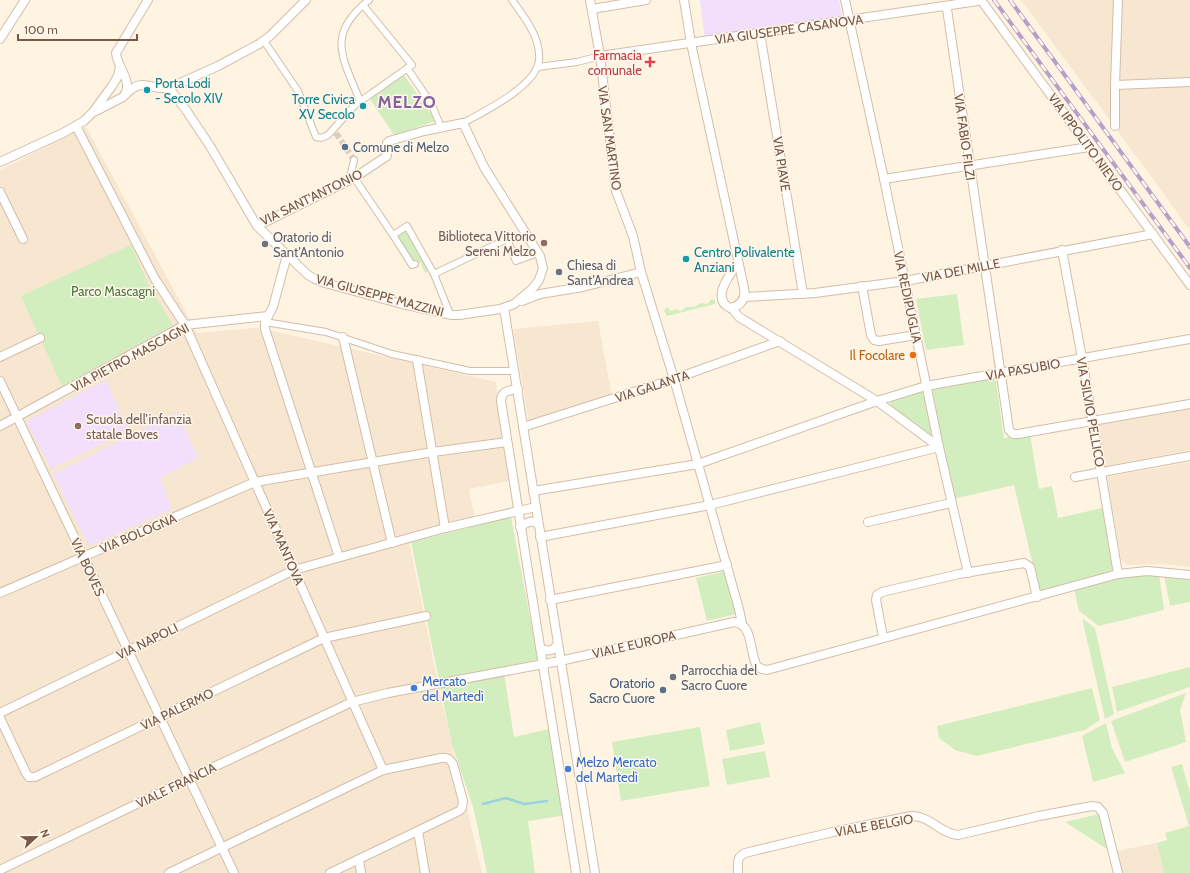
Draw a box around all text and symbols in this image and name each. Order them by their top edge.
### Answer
street label: VIA GIUSEPPE CASANOVA [714,11,864,47]
scale bar [18,16,137,42]
text: 100 m [24,22,58,37]
place label: Farmacia comunale [588,47,643,78]
marker: Farmacia comunale [645,57,655,67]
place label: Porta Lodi - Secolo XIV [155,75,223,106]
marker: Porta Lodi - Secolo XIV [142,85,152,95]
street label: VIA SAN MARTINO [595,85,625,191]
street label: VIA IPPOLITO NIEVO [1045,90,1127,194]
place label: Torre Civica XV Secolo [292,91,356,122]
district label: MELZO [377,92,437,112]
street label: VIA FABIO FILZI [951,93,979,181]
marker: Torre Civica XV Secolo [358,101,368,111]
street label: VIA PIAVE [770,135,794,193]
place label: Comune di Melzo [353,139,449,155]
marker: Comune di Melzo [340,142,350,152]
street label: VIA SANT'ANTONIO [257,165,365,229]
place label: Biblioteca Vittorio Sereni Melzo [438,228,536,259]
place label: Oratorio di Sant'Antonio [273,229,344,260]
marker: Biblioteca Vittorio Sereni Melzo [539,238,549,248]
marker: Oratorio di Sant'Antonio [260,239,270,249]
place label: Centro Polivalente Anziani [694,244,795,275]
street label: VIA REDIPUGLIA [890,250,926,344]
marker: Centro Polivalente Anziani [681,254,691,264]
street label: VIA DEI MILLE [921,255,1001,285]
place label: Chiesa di Sant'Andrea [567,257,634,288]
marker: Chiesa di Sant'Andrea [554,267,564,277]
street label: VIA GIUSEPPE MAZZINI [314,270,446,320]
park label: Parco Mascagni [71,283,155,299]
street label: VIA PIETRO MASCAGNI [68,319,192,395]
place label: Il Focolare [850,347,905,363]
marker: Il Focolare [908,350,918,360]
street label: VIA PASUBIO [985,355,1061,383]
street label: VIA SILVIO PELLICO [1073,356,1109,468]
street label: VIA GALANTA [613,367,691,405]
place label: Scuola dell’infanzia statale Boves [86,411,192,442]
marker: Scuola dell’infanzia statale Boves [73,421,83,431]
street label: VIA MANTOVA [260,506,308,588]
street label: VIA BOLOGNA [97,510,179,556]
street label: VIA BOVES [68,535,109,599]
street label: VIA NAPOLI [114,619,180,663]
street label: VIALE EUROPA [591,627,677,661]
place label: Parrocchia del Sacro Cuore [681,662,757,693]
marker: Parrocchia del Sacro Cuore [668,672,678,682]
place label: Mercato del Martedì [422,673,484,704]
place label: Oratorio Sacro Cuore [589,675,655,706]
marker: Mercato del Martedì [409,683,419,693]
street label: VIA PALERMO [138,684,216,734]
marker: Oratorio Sacro Cuore [658,685,668,695]
place label: Melzo Mercato del Martedì [576,754,657,785]
street label: VIALE FRANCIA [133,759,219,811]
marker: Melzo Mercato del Martedì [563,764,573,774]
street label: VIALE BELGIO [834,810,914,840]
north arrow [16,817,56,857]
text: N [37,827,53,839]

